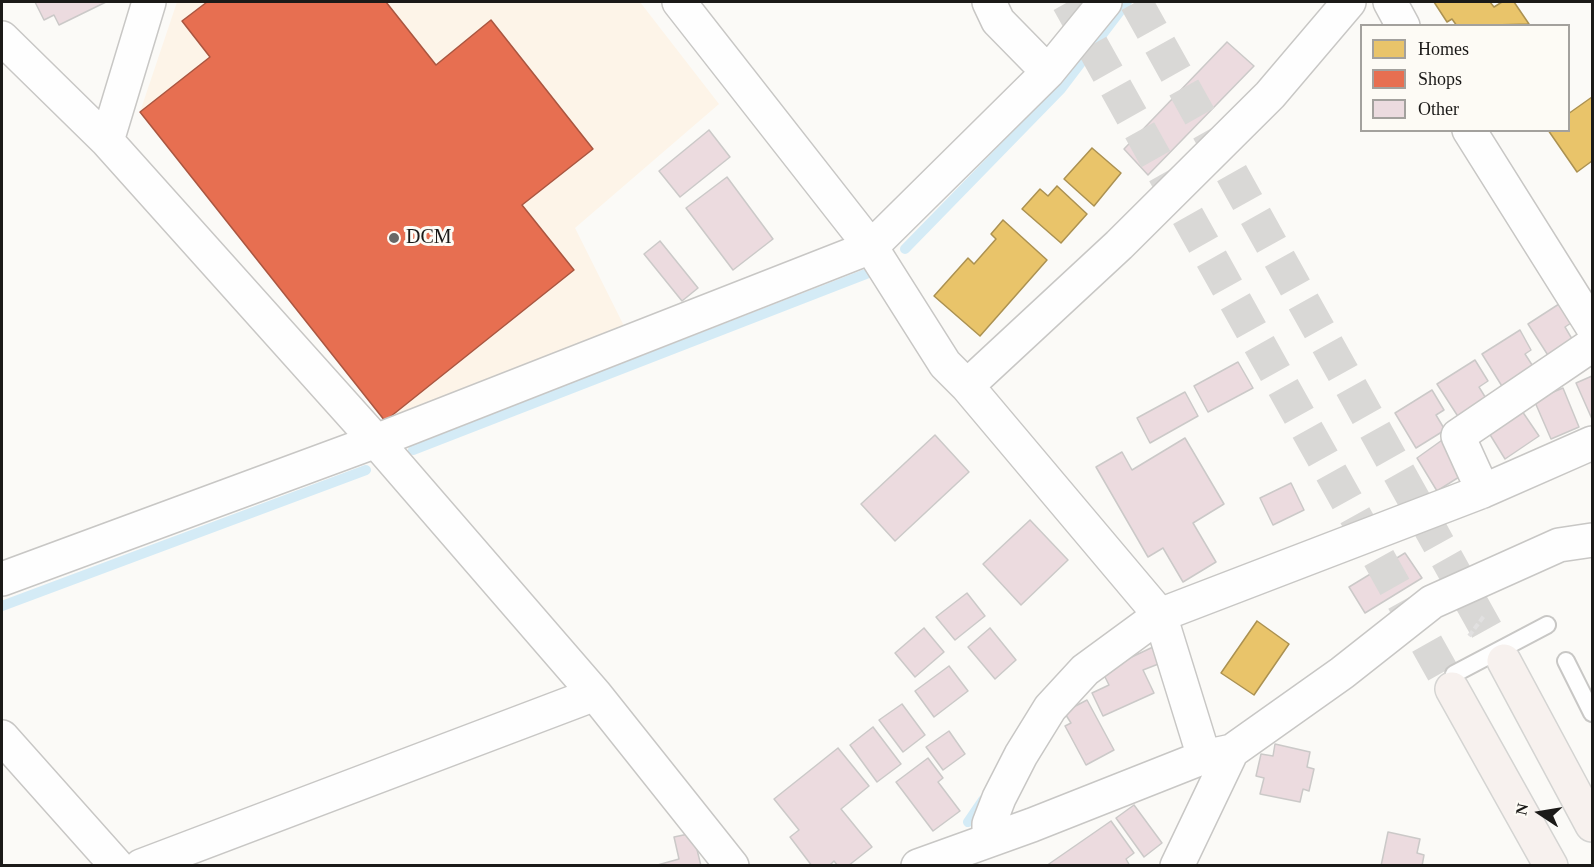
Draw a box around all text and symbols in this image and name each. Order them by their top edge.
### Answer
legend [1360,24,1570,132]
text: Homes [1418,39,1469,59]
text: Shops [1418,69,1462,89]
text: Other [1418,99,1459,119]
place label: DCM [406,226,449,250]
marker: DCM [387,231,401,245]
north arrow [1510,783,1570,843]
text: N [1512,802,1531,817]

